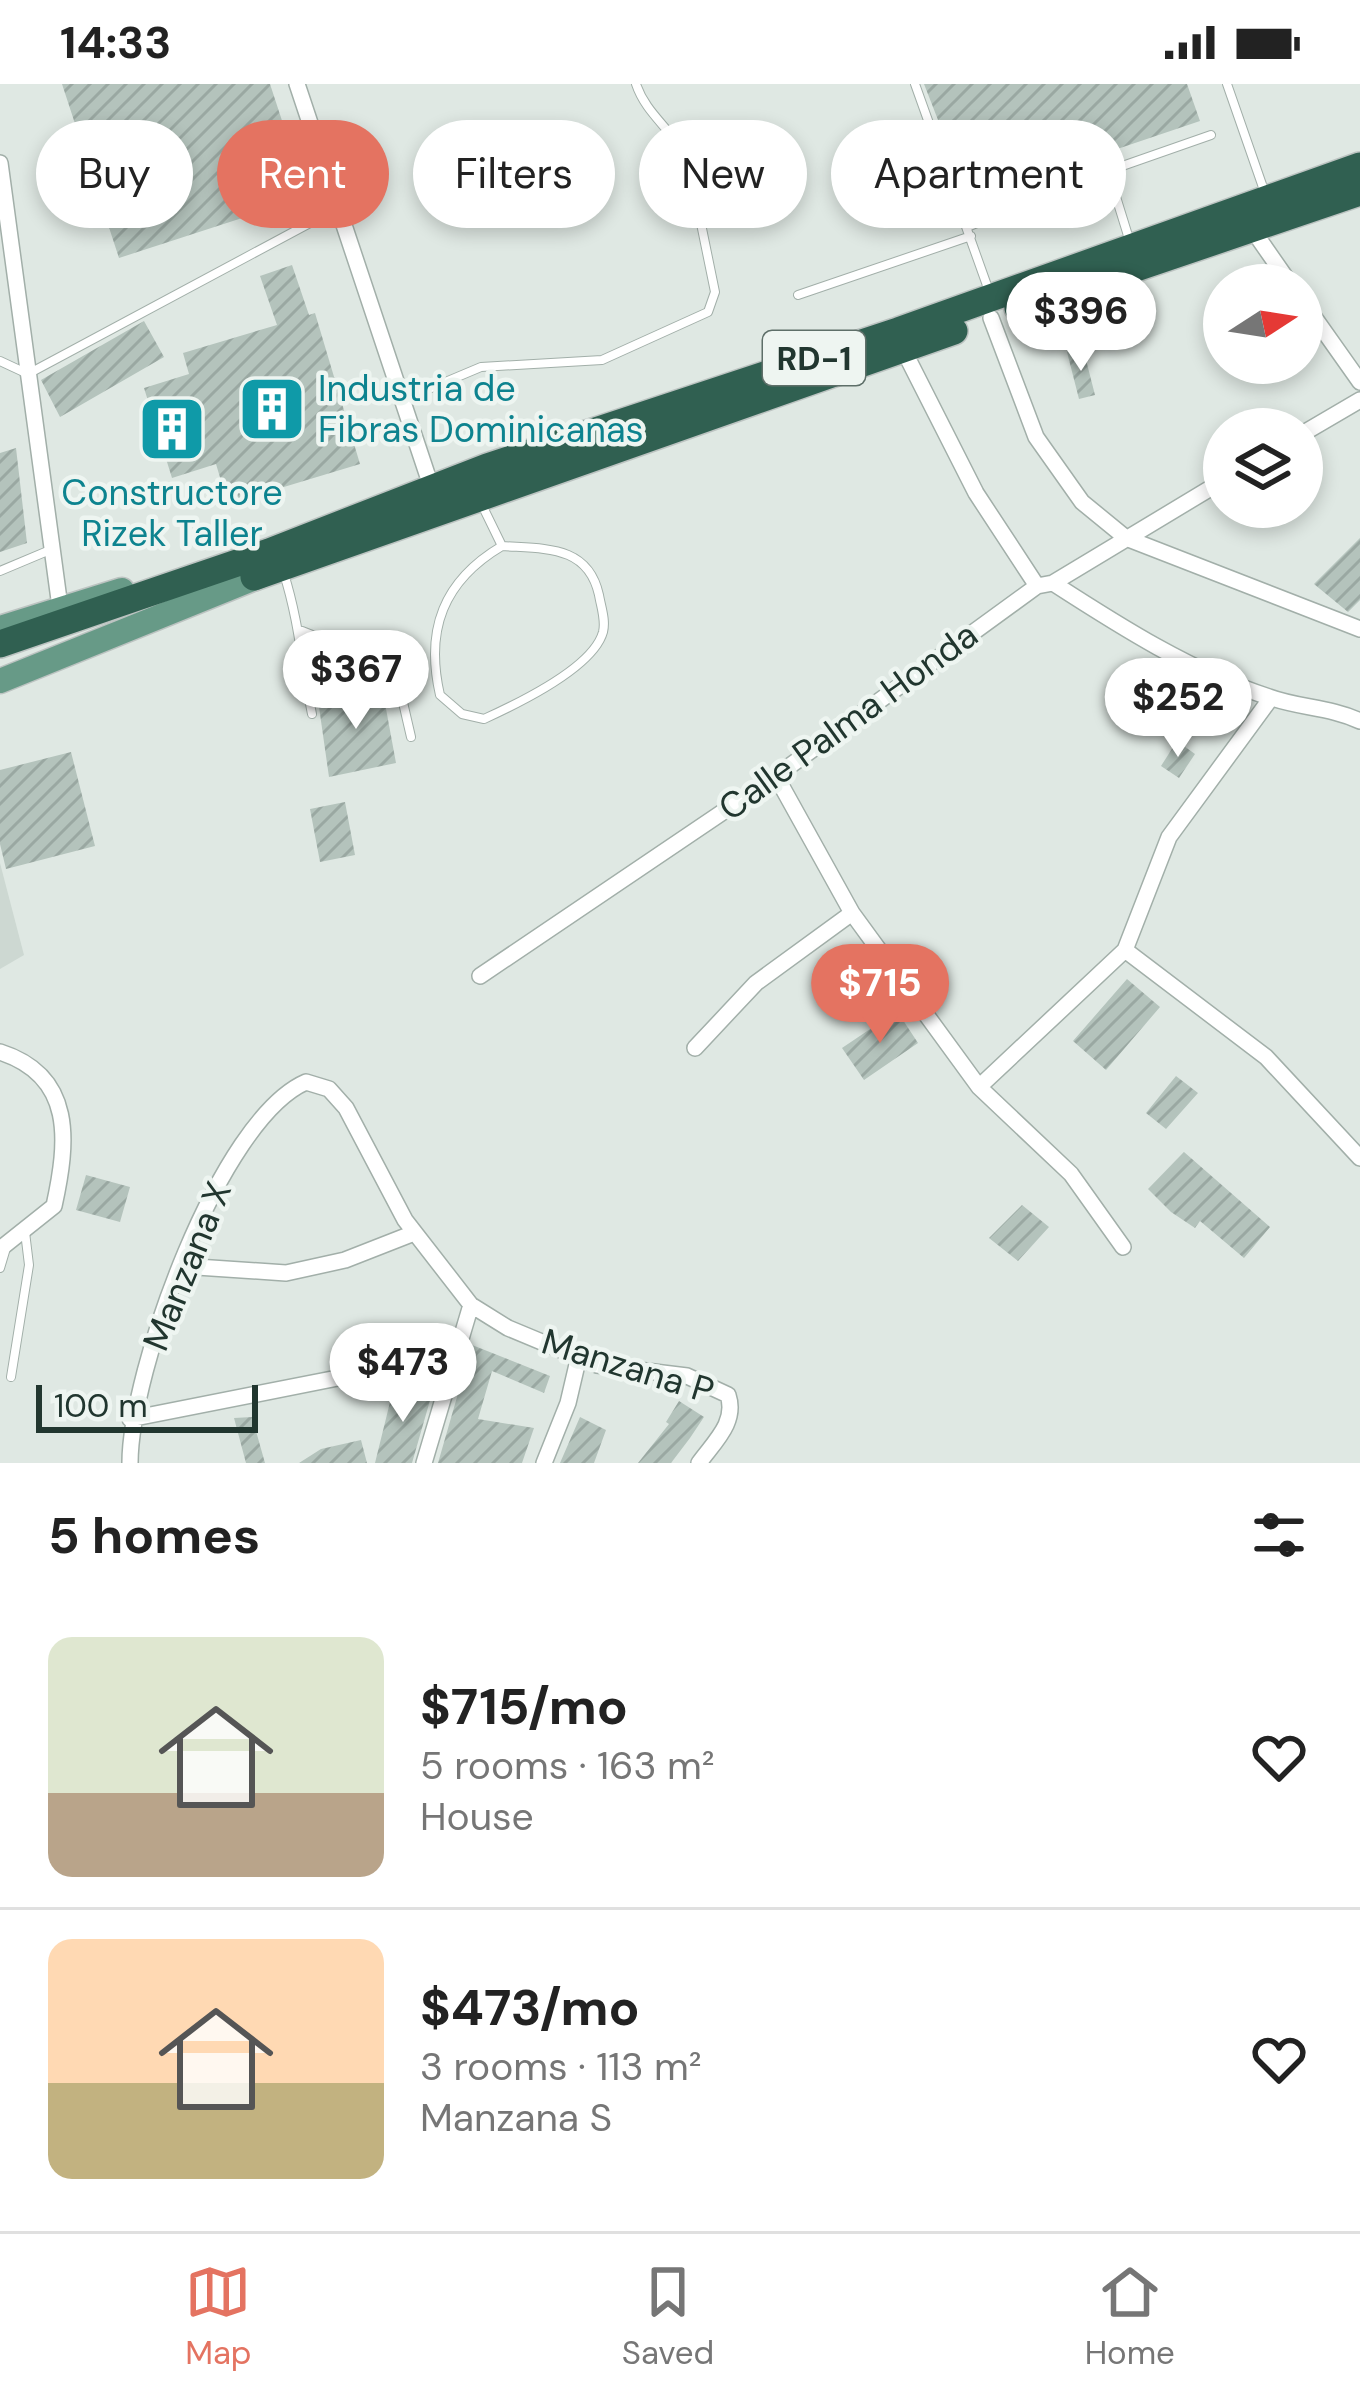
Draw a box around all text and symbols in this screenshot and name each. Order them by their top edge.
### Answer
text: 14:33 [60,13,171,72]
chip: Buy [36,120,193,228]
chip: Rent [217,120,389,228]
chip: Filters [413,120,615,228]
chip: New [639,120,807,228]
chip: Apartment [831,120,1126,228]
north arrow [1203,264,1323,384]
map controls [1203,264,1323,528]
pin: $396 [1010,272,1152,374]
text: $396 [1033,285,1129,336]
road number: RD-1 [763,331,865,385]
place label: Industria de Fibras Dominicanas [318,365,644,453]
building icon: Industria de Fibras Dominicanas [237,374,307,444]
building icon: Constructore Rizek Taller [137,394,207,464]
button: layers [1203,408,1323,528]
place label: Constructore Rizek Taller [61,469,283,557]
street label: Calle Palma Honda [709,611,987,831]
pin: $367 [285,630,427,732]
text: $367 [310,643,402,694]
pin: $252 [1107,658,1249,760]
text: $252 [1132,671,1224,722]
pin: $715 [809,944,951,1046]
text: $715 [838,957,922,1008]
street label: Manzana X [132,1175,242,1357]
street label: Manzana P [536,1318,720,1414]
pin: $473 [332,1323,474,1425]
text: $473 [357,1336,449,1387]
scale bar [36,1379,258,1432]
text: 100 m [54,1384,148,1427]
text: 5 homes [48,1502,260,1569]
icon: filters [1246,1502,1312,1568]
text: $715/mo [420,1673,628,1740]
icon: home [144,1685,288,1829]
icon: heart [1246,1724,1312,1790]
text: 5 rooms · 163 m² [420,1740,715,1791]
text: House [420,1791,534,1842]
text: $473/mo [420,1974,640,2041]
icon: home [144,1987,288,2131]
icon: heart [1246,2026,1312,2092]
text: 3 rooms · 113 m² [420,2041,702,2092]
text: Manzana S [420,2092,612,2143]
tab: Map [185,2259,252,2374]
tab: Saved [622,2259,714,2374]
tab: Home [1085,2259,1175,2374]

